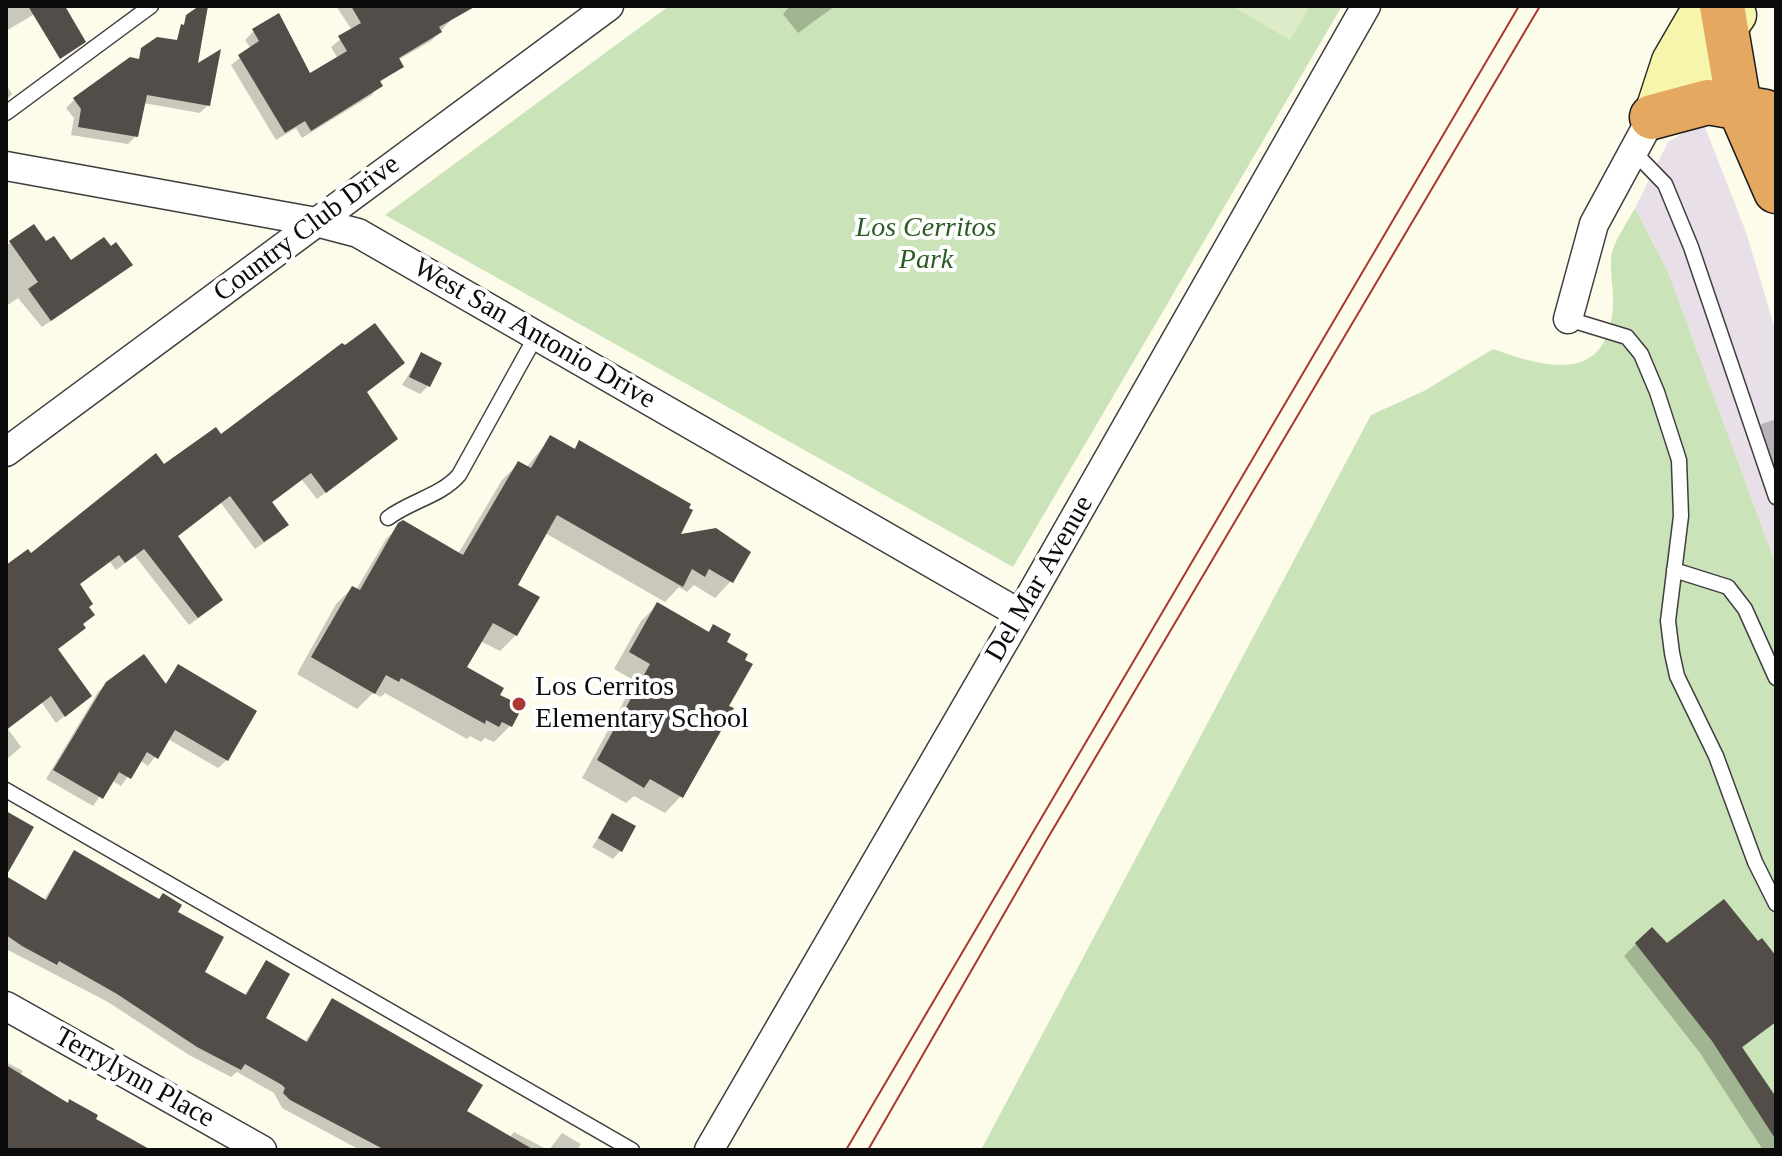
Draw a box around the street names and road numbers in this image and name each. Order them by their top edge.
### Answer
street label: Country Club Drive [207,148,407,310]
street label: West San Antonio Drive [407,251,661,417]
street label: Del Mar Avenue [979,490,1101,668]
street label: Terrylynn Place [48,1020,220,1136]

